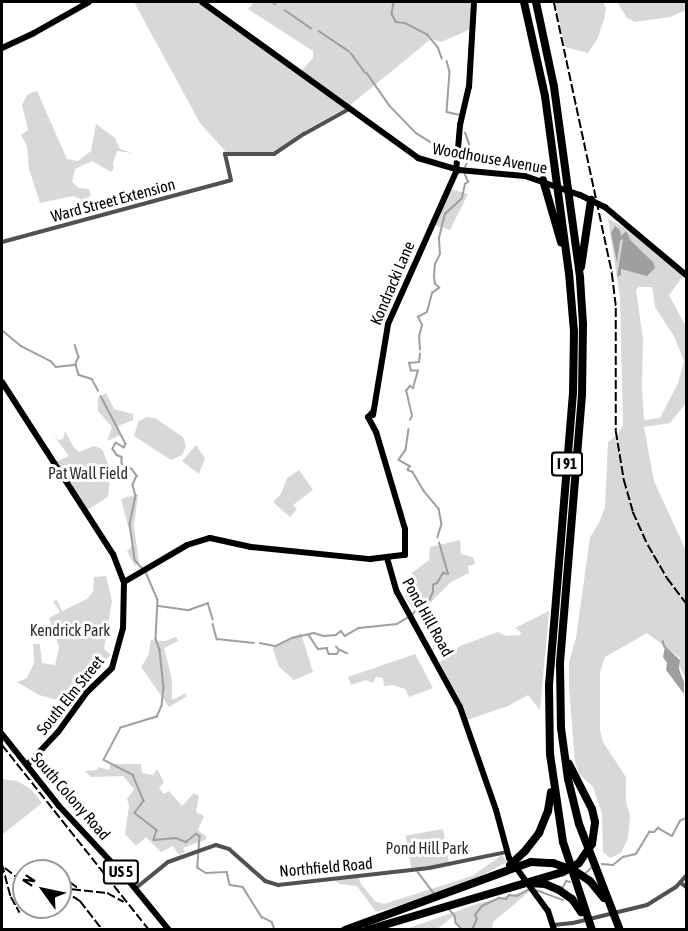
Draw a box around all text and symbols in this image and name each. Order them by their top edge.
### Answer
street label: Woodhouse Avenue [431,138,549,178]
street label: Ward Street Extension [49,174,177,226]
street label: Kondracki Lane [366,238,418,328]
road number: I 91 [550,452,584,476]
park label: Pat Wall Field [48,463,128,483]
street label: Pond Hill Road [399,574,457,660]
park label: Kendrick Park [30,620,110,640]
street label: South Elm Street [32,652,108,738]
street label: South Colony Road [28,748,114,844]
park label: Pond Hill Park [385,838,469,858]
street label: Northfield Road [279,853,373,881]
north arrow [12,859,72,919]
road number: US 5 [102,860,140,884]
text: N [18,871,39,889]

